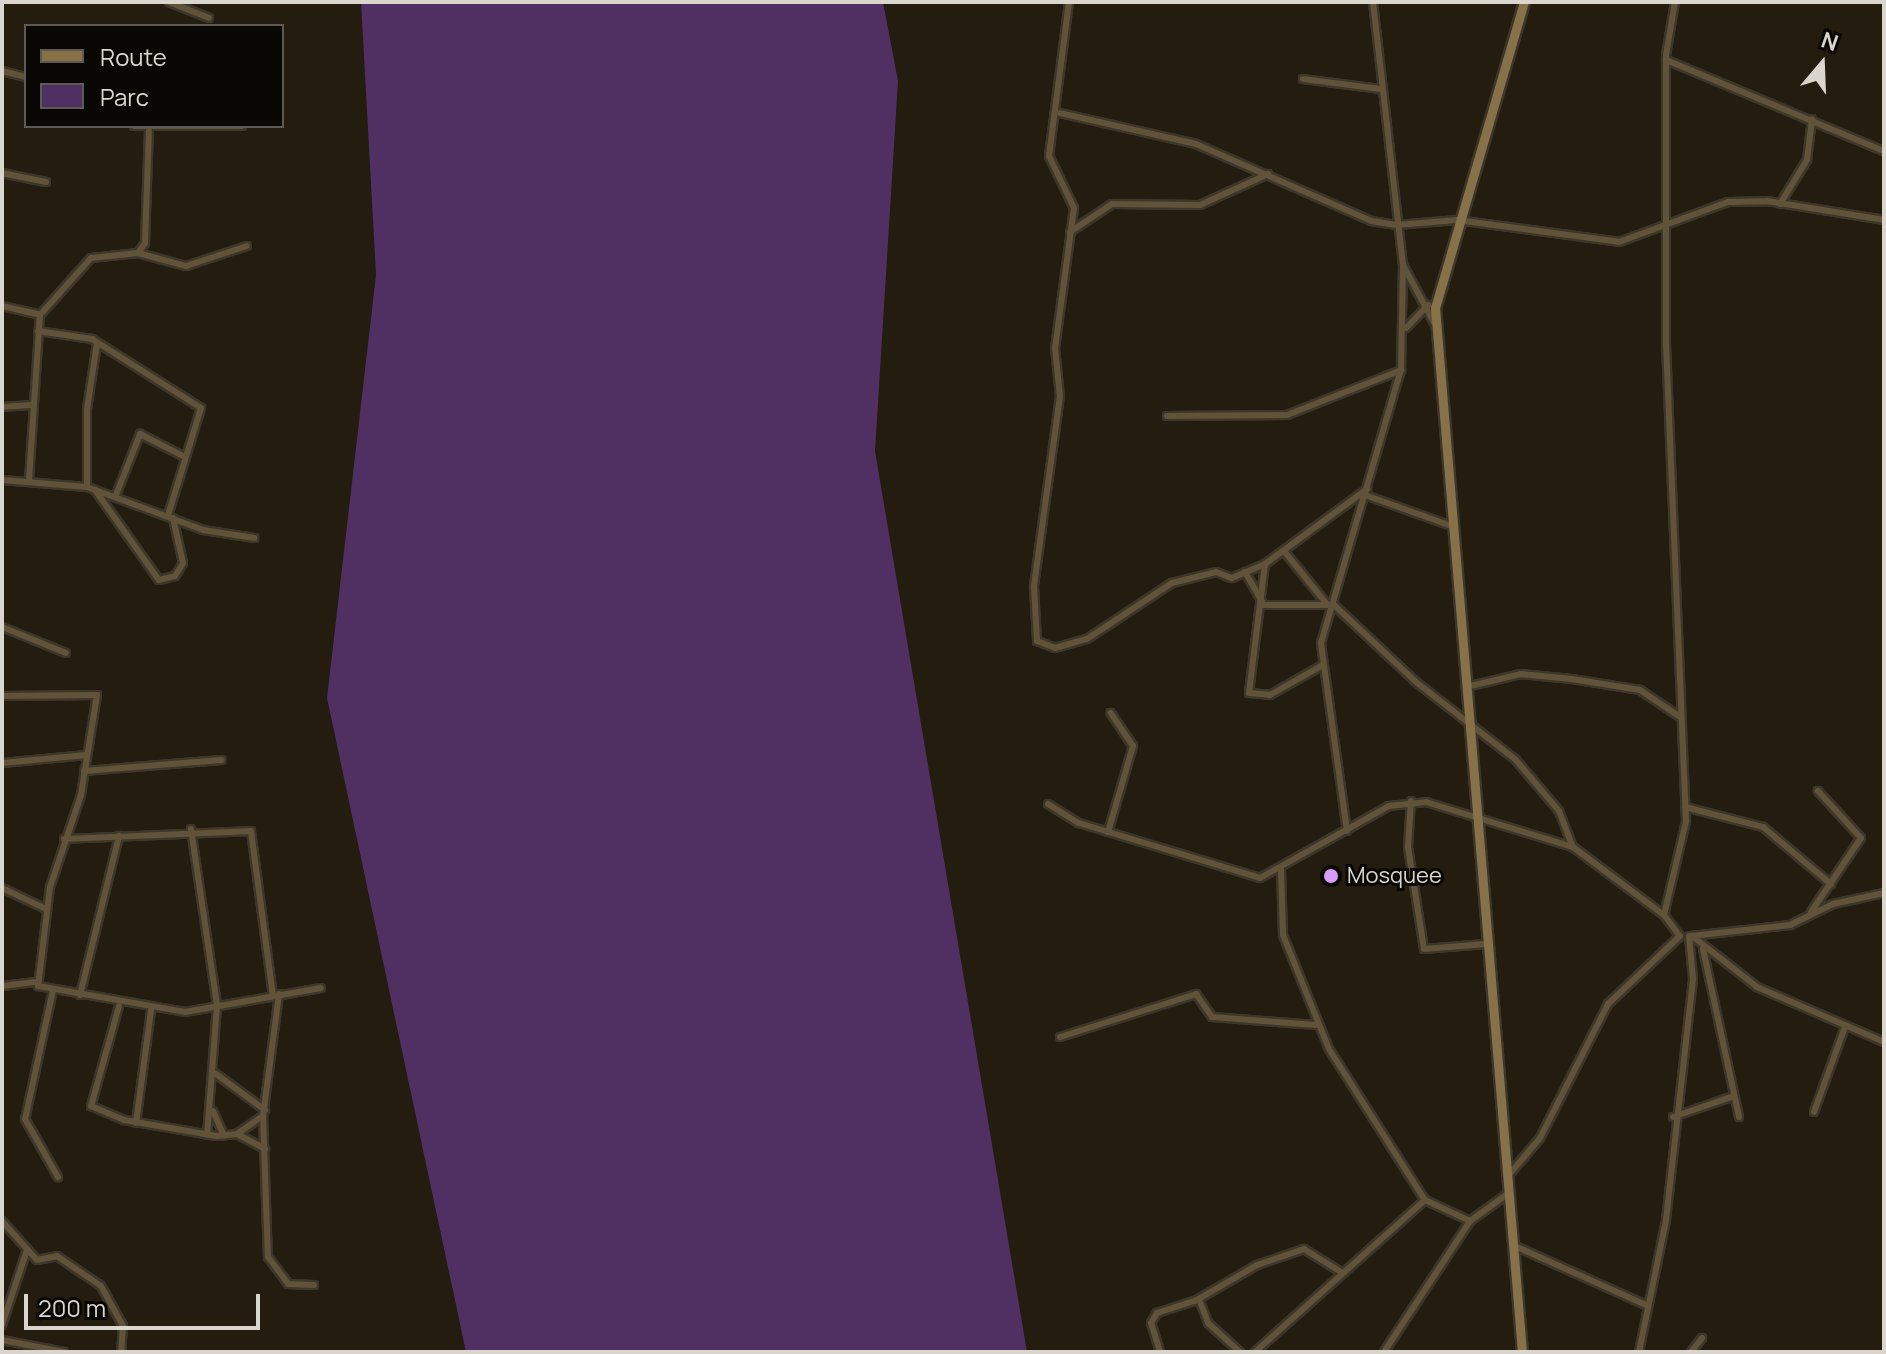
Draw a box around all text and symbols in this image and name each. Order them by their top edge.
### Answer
legend [24,24,284,128]
north arrow [1782,24,1862,104]
text: N [1817,25,1842,58]
text: Route [100,40,167,73]
text: Parc [100,80,149,113]
place label: Mosquee [1347,863,1442,889]
marker: Mosquee [1322,867,1340,885]
scale bar [28,1278,264,1328]
text: 200 m [38,1291,106,1324]

